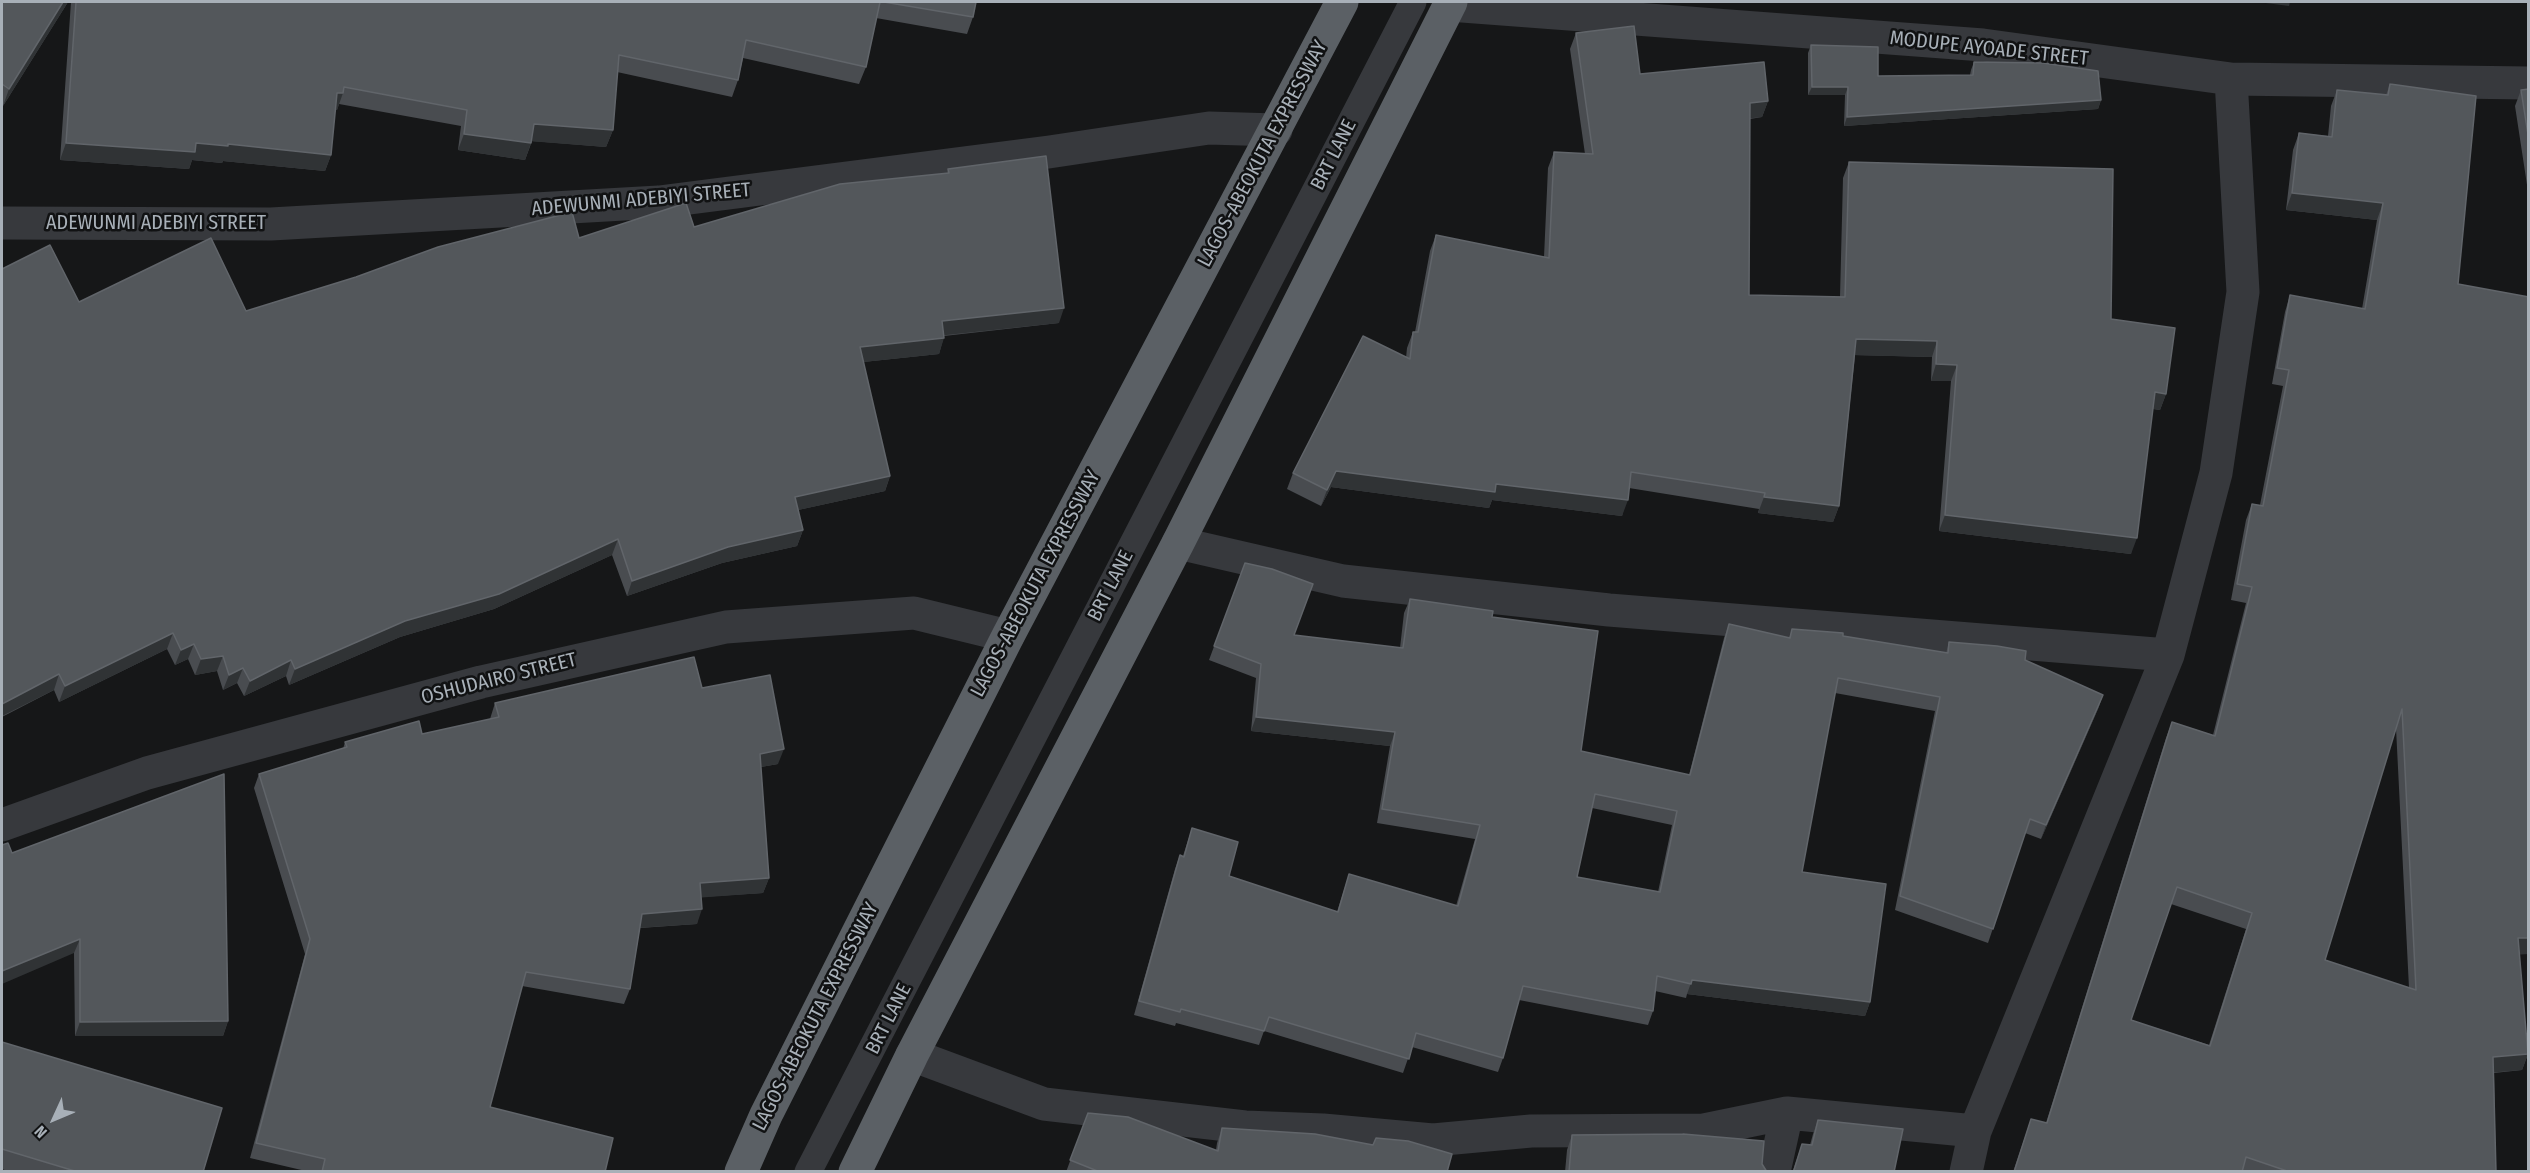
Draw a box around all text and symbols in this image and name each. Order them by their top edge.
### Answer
street label: MODUPE AYOADE STREET [1888,27,2090,71]
street label: LAGOS-ABEOKUTA EXPRESSWAY [1193,37,1333,271]
street label: BRT LANE [1306,116,1362,194]
street label: ADEWUNMI ADEBIYI STREET [530,178,752,222]
street label: ADEWUNMI ADEBIYI STREET [46,211,266,235]
street label: LAGOS-ABEOKUTA EXPRESSWAY [966,467,1106,701]
street label: BRT LANE [1083,547,1139,625]
street label: OSHUDAIRO STREET [419,648,579,710]
street label: LAGOS-ABEOKUTA EXPRESSWAY [748,899,884,1135]
street label: BRT LANE [861,980,917,1058]
north arrow [24,1089,84,1149]
text: N [31,1122,51,1142]

